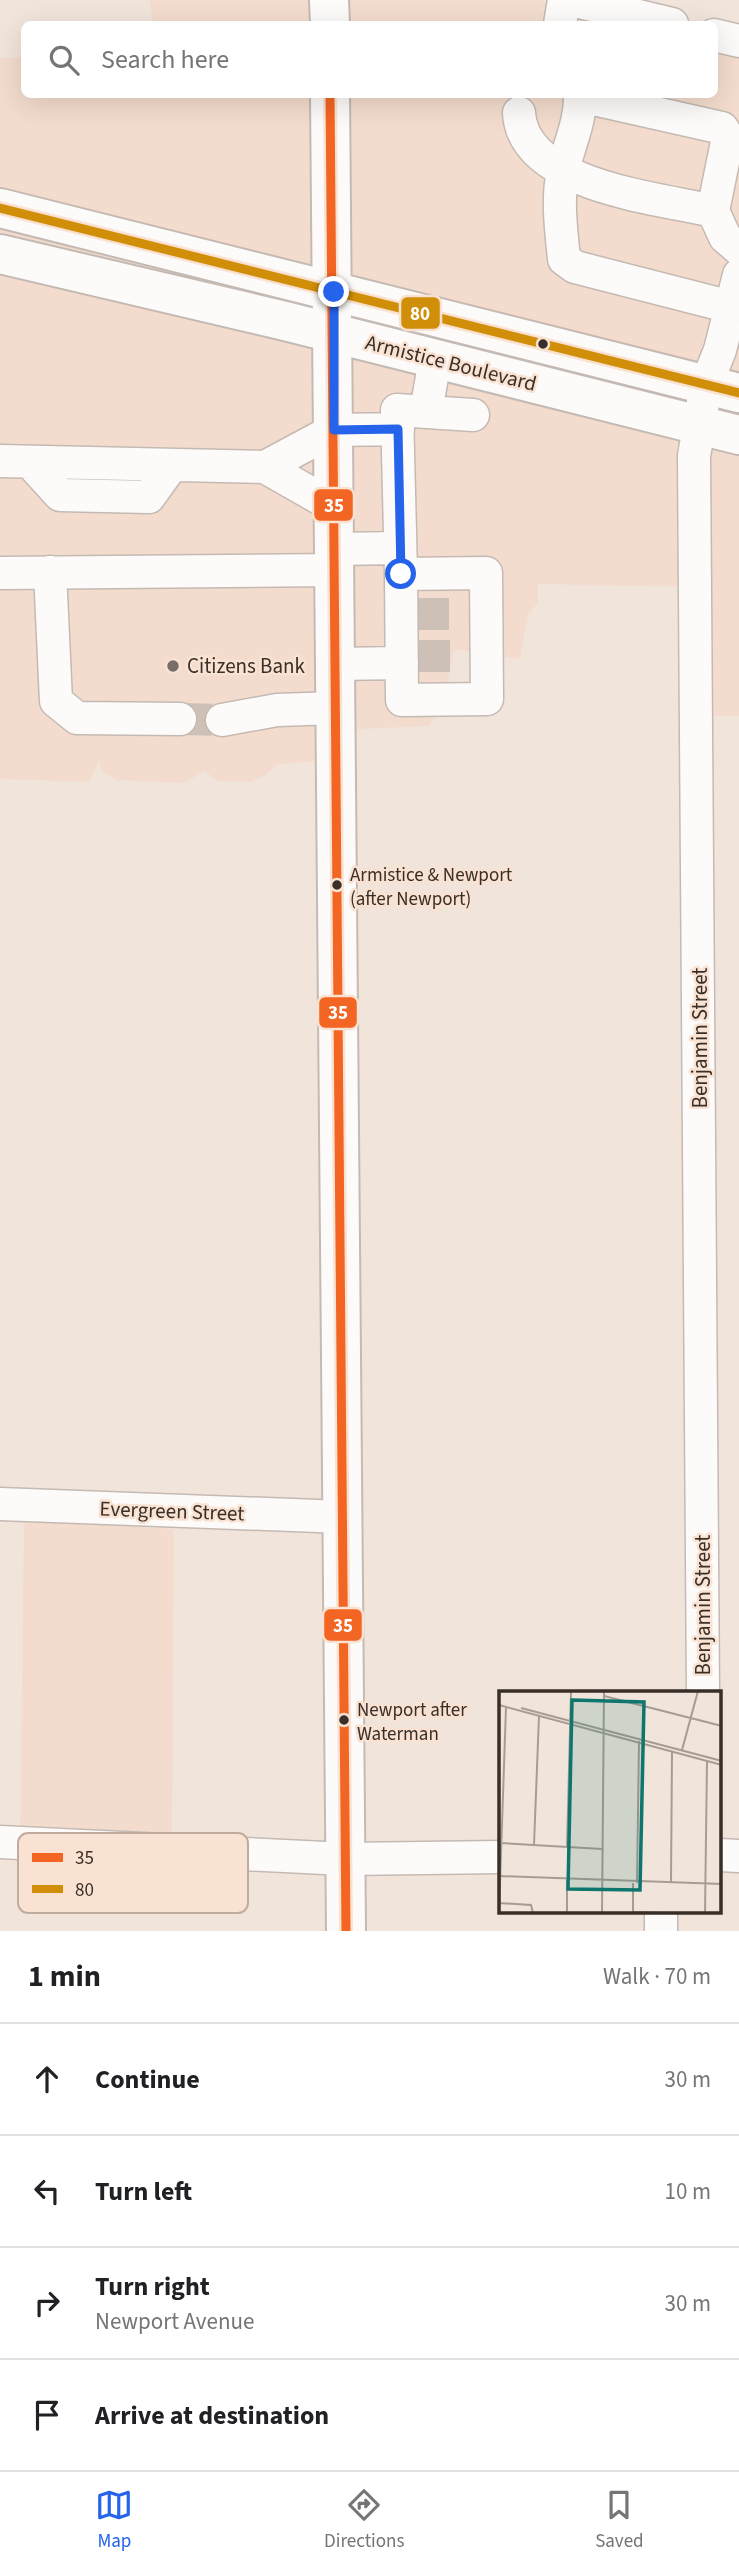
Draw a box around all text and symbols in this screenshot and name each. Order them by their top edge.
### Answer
search box [21,21,718,98]
icon: search [45,41,83,79]
text: Search here [101,41,229,78]
route end [318,276,349,307]
line badge: 80 [400,296,441,330]
text: 80 [410,301,430,328]
street label: Armistice Boulevard [362,327,540,399]
unlabelled marker [536,337,550,351]
line badge: 35 [313,488,354,522]
text: 35 [324,493,344,520]
route start [385,558,416,589]
place label: Citizens Bank [187,651,305,681]
marker: Citizens Bank [165,658,181,674]
place label: Armistice & Newport (after Newport) [350,862,513,913]
marker: Armistice & Newport (after Newport) [330,878,344,892]
street label: Benjamin Street [685,968,715,1108]
line badge: 35 [318,996,358,1029]
text: 35 [328,1000,348,1027]
street label: Evergreen Street [99,1493,245,1529]
street label: Benjamin Street [688,1535,718,1675]
line badge: 35 [323,1608,363,1642]
text: 35 [333,1613,353,1640]
inset map [499,1691,722,1913]
place label: Newport after Waterman [357,1697,467,1748]
marker: Newport after Waterman [337,1713,351,1727]
legend [18,1833,248,1913]
text: 35 [75,1845,94,1872]
text: 80 [75,1877,94,1904]
text: 1 min [28,1955,101,1998]
text: Walk · 70 m [603,1960,711,1993]
icon: ahead [28,2060,66,2098]
text: Continue [95,2061,200,2098]
text: 30 m [664,2063,711,2096]
icon: left [28,2172,66,2210]
text: Turn left [95,2173,192,2210]
text: 10 m [664,2175,711,2208]
text: Turn right [95,2268,210,2305]
icon: right [28,2284,66,2322]
text: 30 m [664,2287,711,2320]
text: Newport Avenue [95,2305,254,2338]
icon: arrive [28,2396,66,2434]
text: Arrive at destination [95,2397,329,2434]
tab: Map [95,2486,133,2555]
tab: Directions [324,2486,404,2555]
tab: Saved [595,2486,644,2555]

